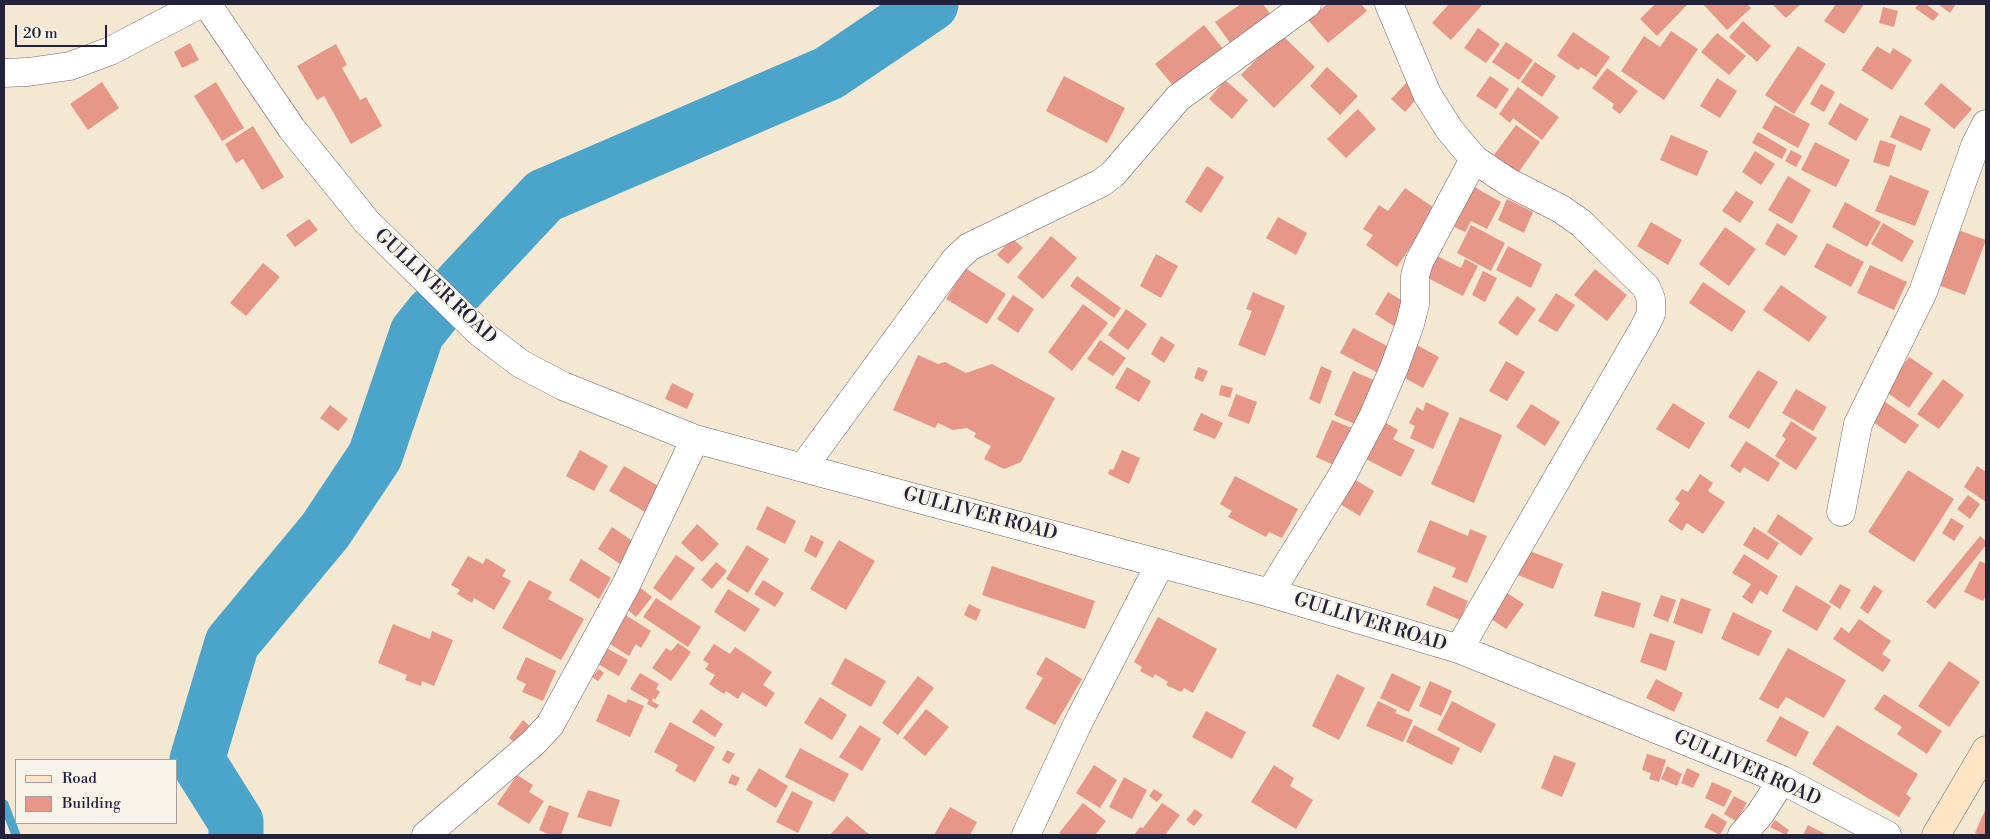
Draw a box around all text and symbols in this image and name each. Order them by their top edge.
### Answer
scale bar [18,15,110,47]
text: 20 m [23,24,58,43]
street label: GULLIVER ROAD [369,225,501,349]
street label: GULLIVER ROAD [900,483,1060,547]
street label: GULLIVER ROAD [1291,589,1449,657]
street label: GULLIVER ROAD [1670,726,1824,812]
legend [15,759,178,824]
text: Road [62,769,97,788]
text: Building [62,794,121,813]

